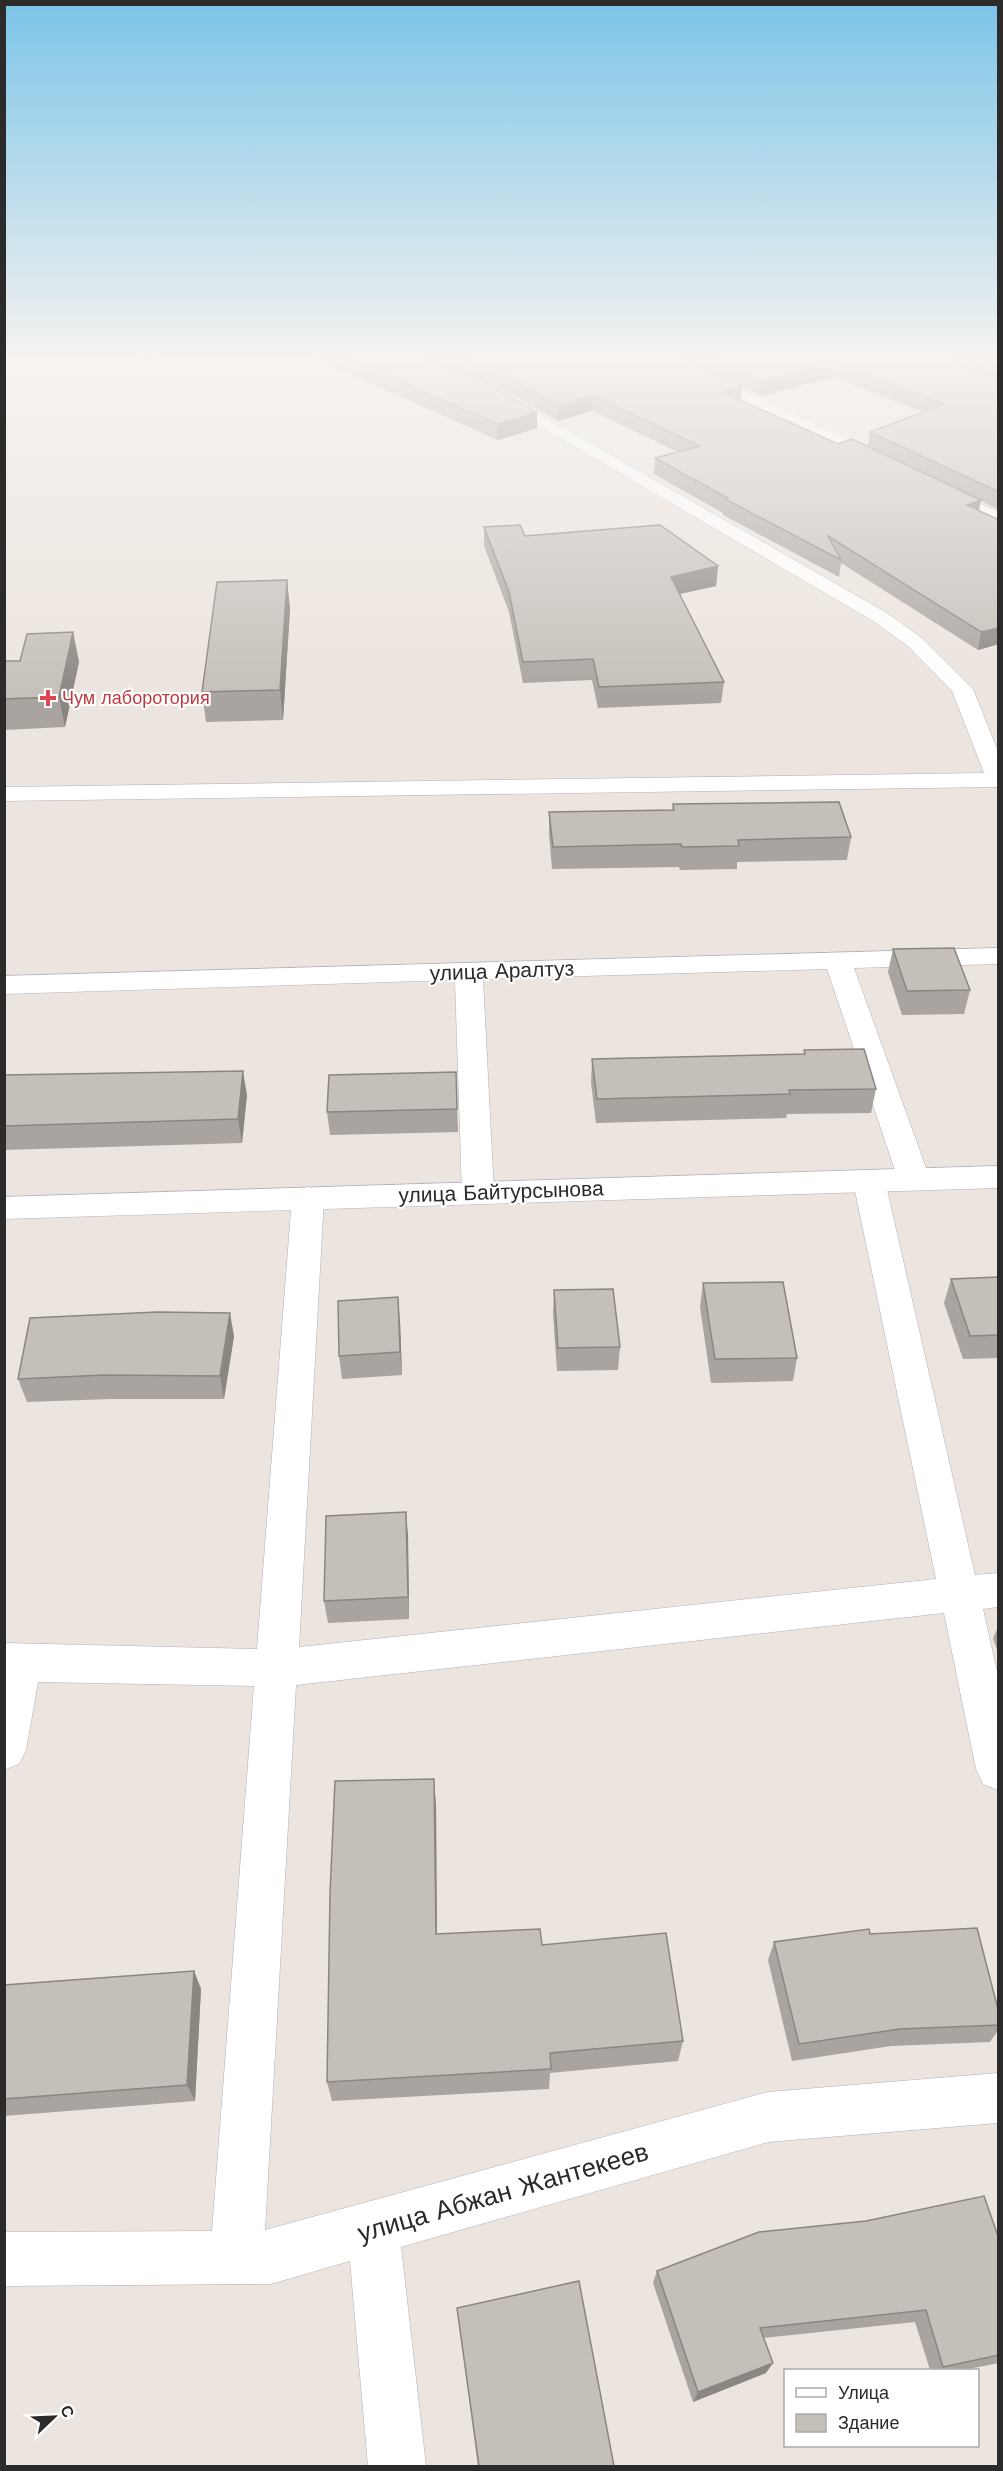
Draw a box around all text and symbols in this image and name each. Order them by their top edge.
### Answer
place label: Чум лаборотория [62,687,210,708]
marker: Чум лаборотория [39,689,57,707]
street label: улица Аралтуз [429,955,575,986]
street label: улица Байтурсынова [398,1175,604,1208]
street label: улица Абжан Жантекеев [354,2136,652,2248]
legend [784,2369,979,2447]
text: Улица [838,2382,890,2403]
north arrow [24,2387,84,2447]
text: С [56,2402,79,2421]
text: Здание [838,2412,899,2433]

